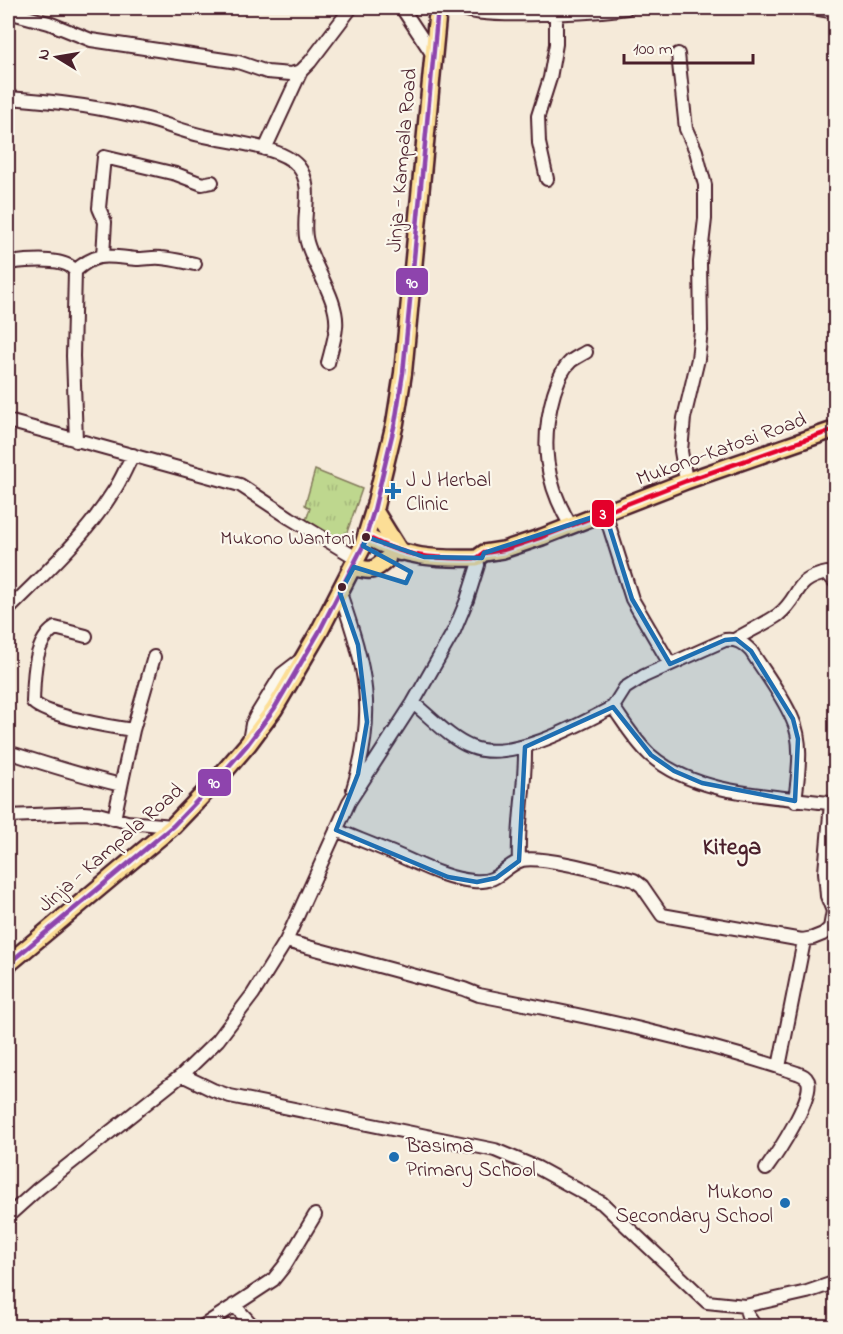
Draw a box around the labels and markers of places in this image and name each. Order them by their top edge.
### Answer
place label: J J Herbal Clinic [406,466,491,520]
marker: J J Herbal Clinic [384,482,402,500]
place label: Mukono Wantoni [220,525,355,554]
marker: Mukono Wantoni [360,531,372,543]
unlabelled marker [336,581,348,593]
place label: Basima Primary School [405,1132,536,1188]
marker: Basima Primary School [387,1150,401,1164]
place label: Mukono Secondary School [615,1178,773,1234]
marker: Mukono Secondary School [778,1196,792,1210]

